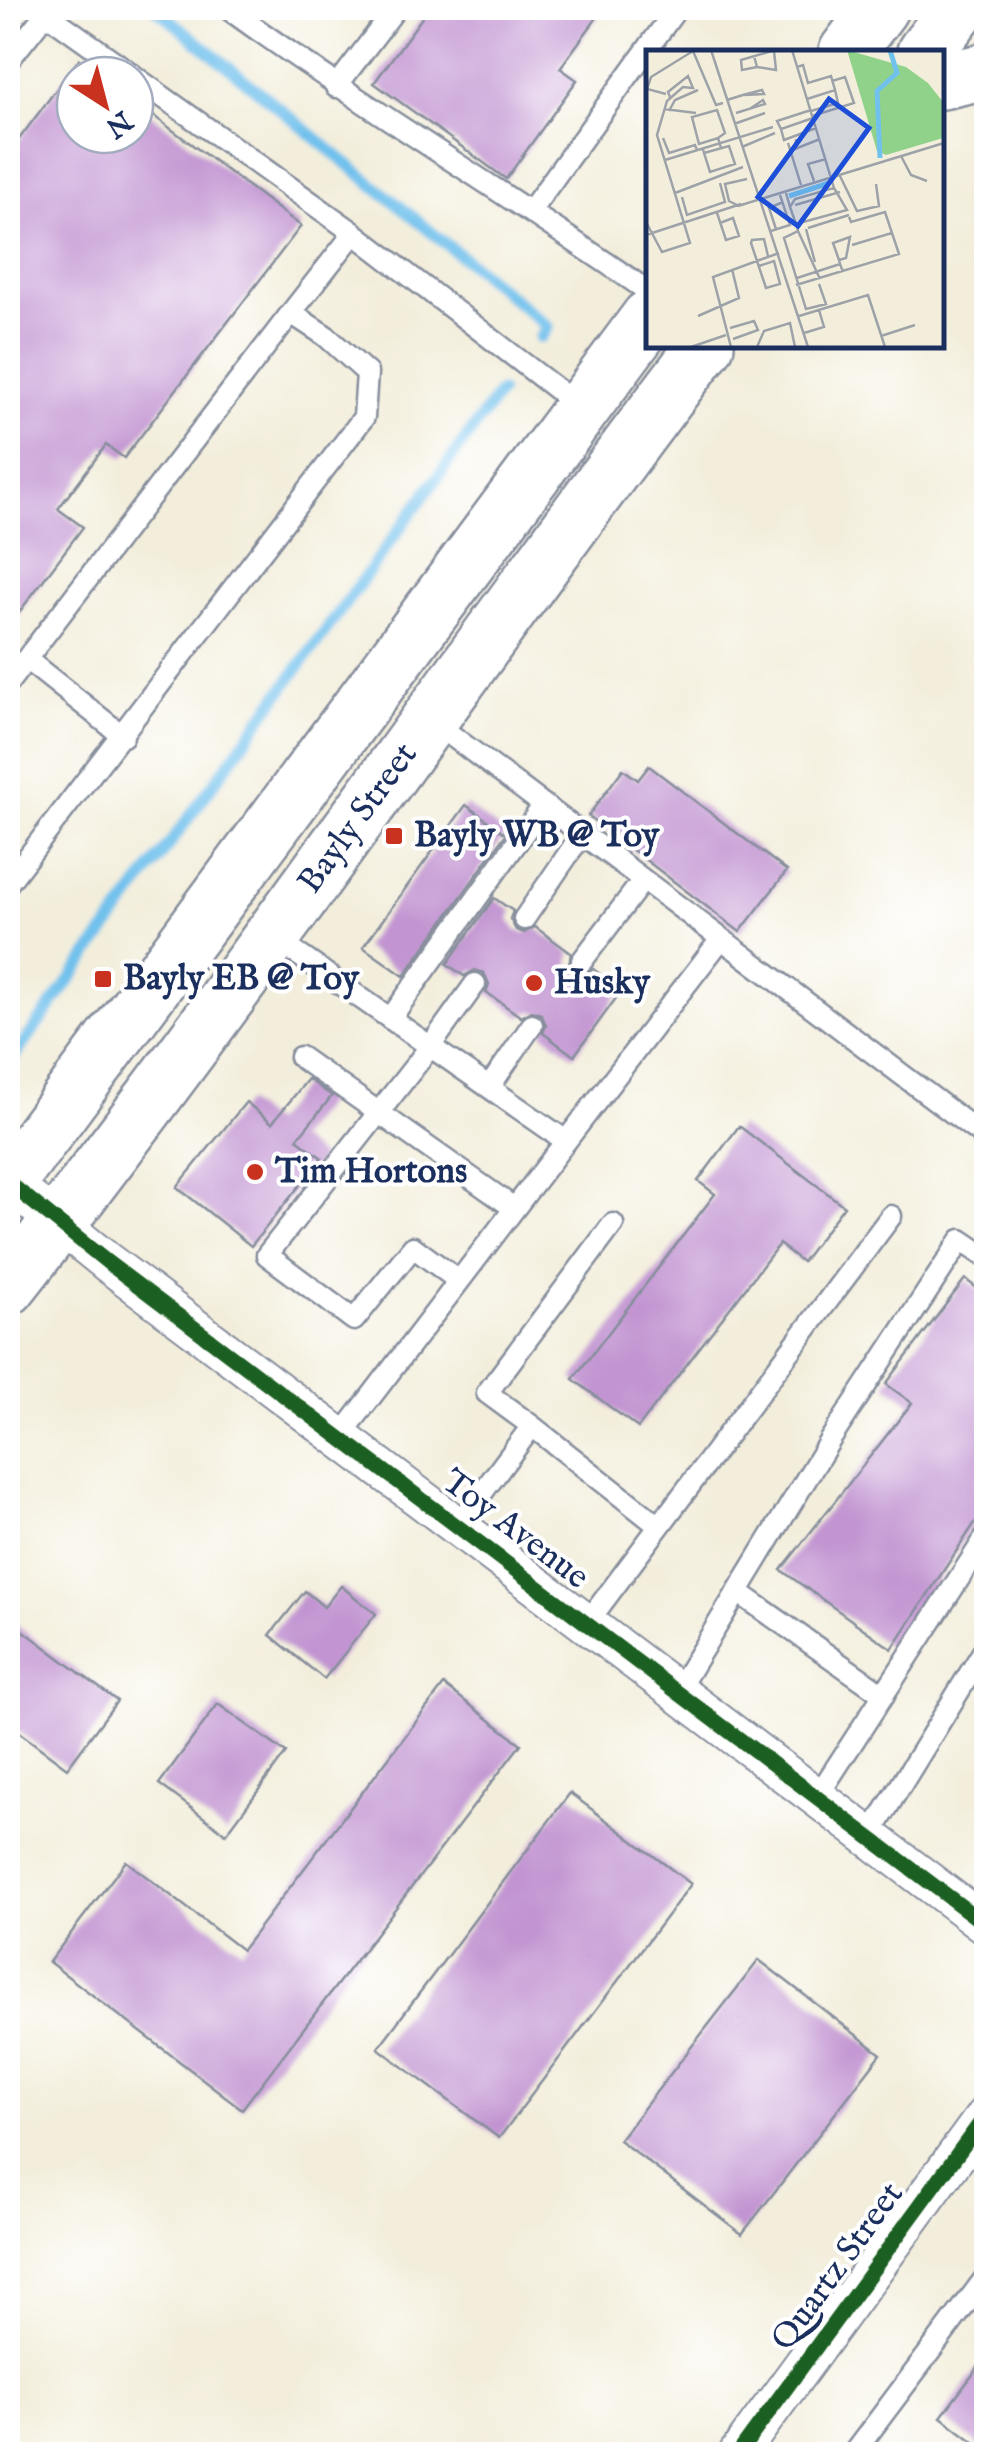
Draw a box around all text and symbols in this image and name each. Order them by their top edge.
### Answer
inset map [646,50,944,348]
north arrow [55,55,155,155]
text: N [98,101,139,144]
street label: Bayly Street [288,734,428,903]
place label: Bayly WB @ Toy [414,814,660,859]
marker: Bayly WB @ Toy [383,825,405,847]
place label: Bayly EB @ Toy [123,957,360,1002]
place label: Husky [554,961,651,1006]
marker: Bayly EB @ Toy [92,968,114,990]
marker: Husky [523,972,545,994]
place label: Tim Hortons [274,1150,467,1195]
marker: Tim Hortons [244,1161,266,1183]
street label: Toy Avenue [432,1460,598,1600]
street label: Quartz Street [762,2174,914,2360]

